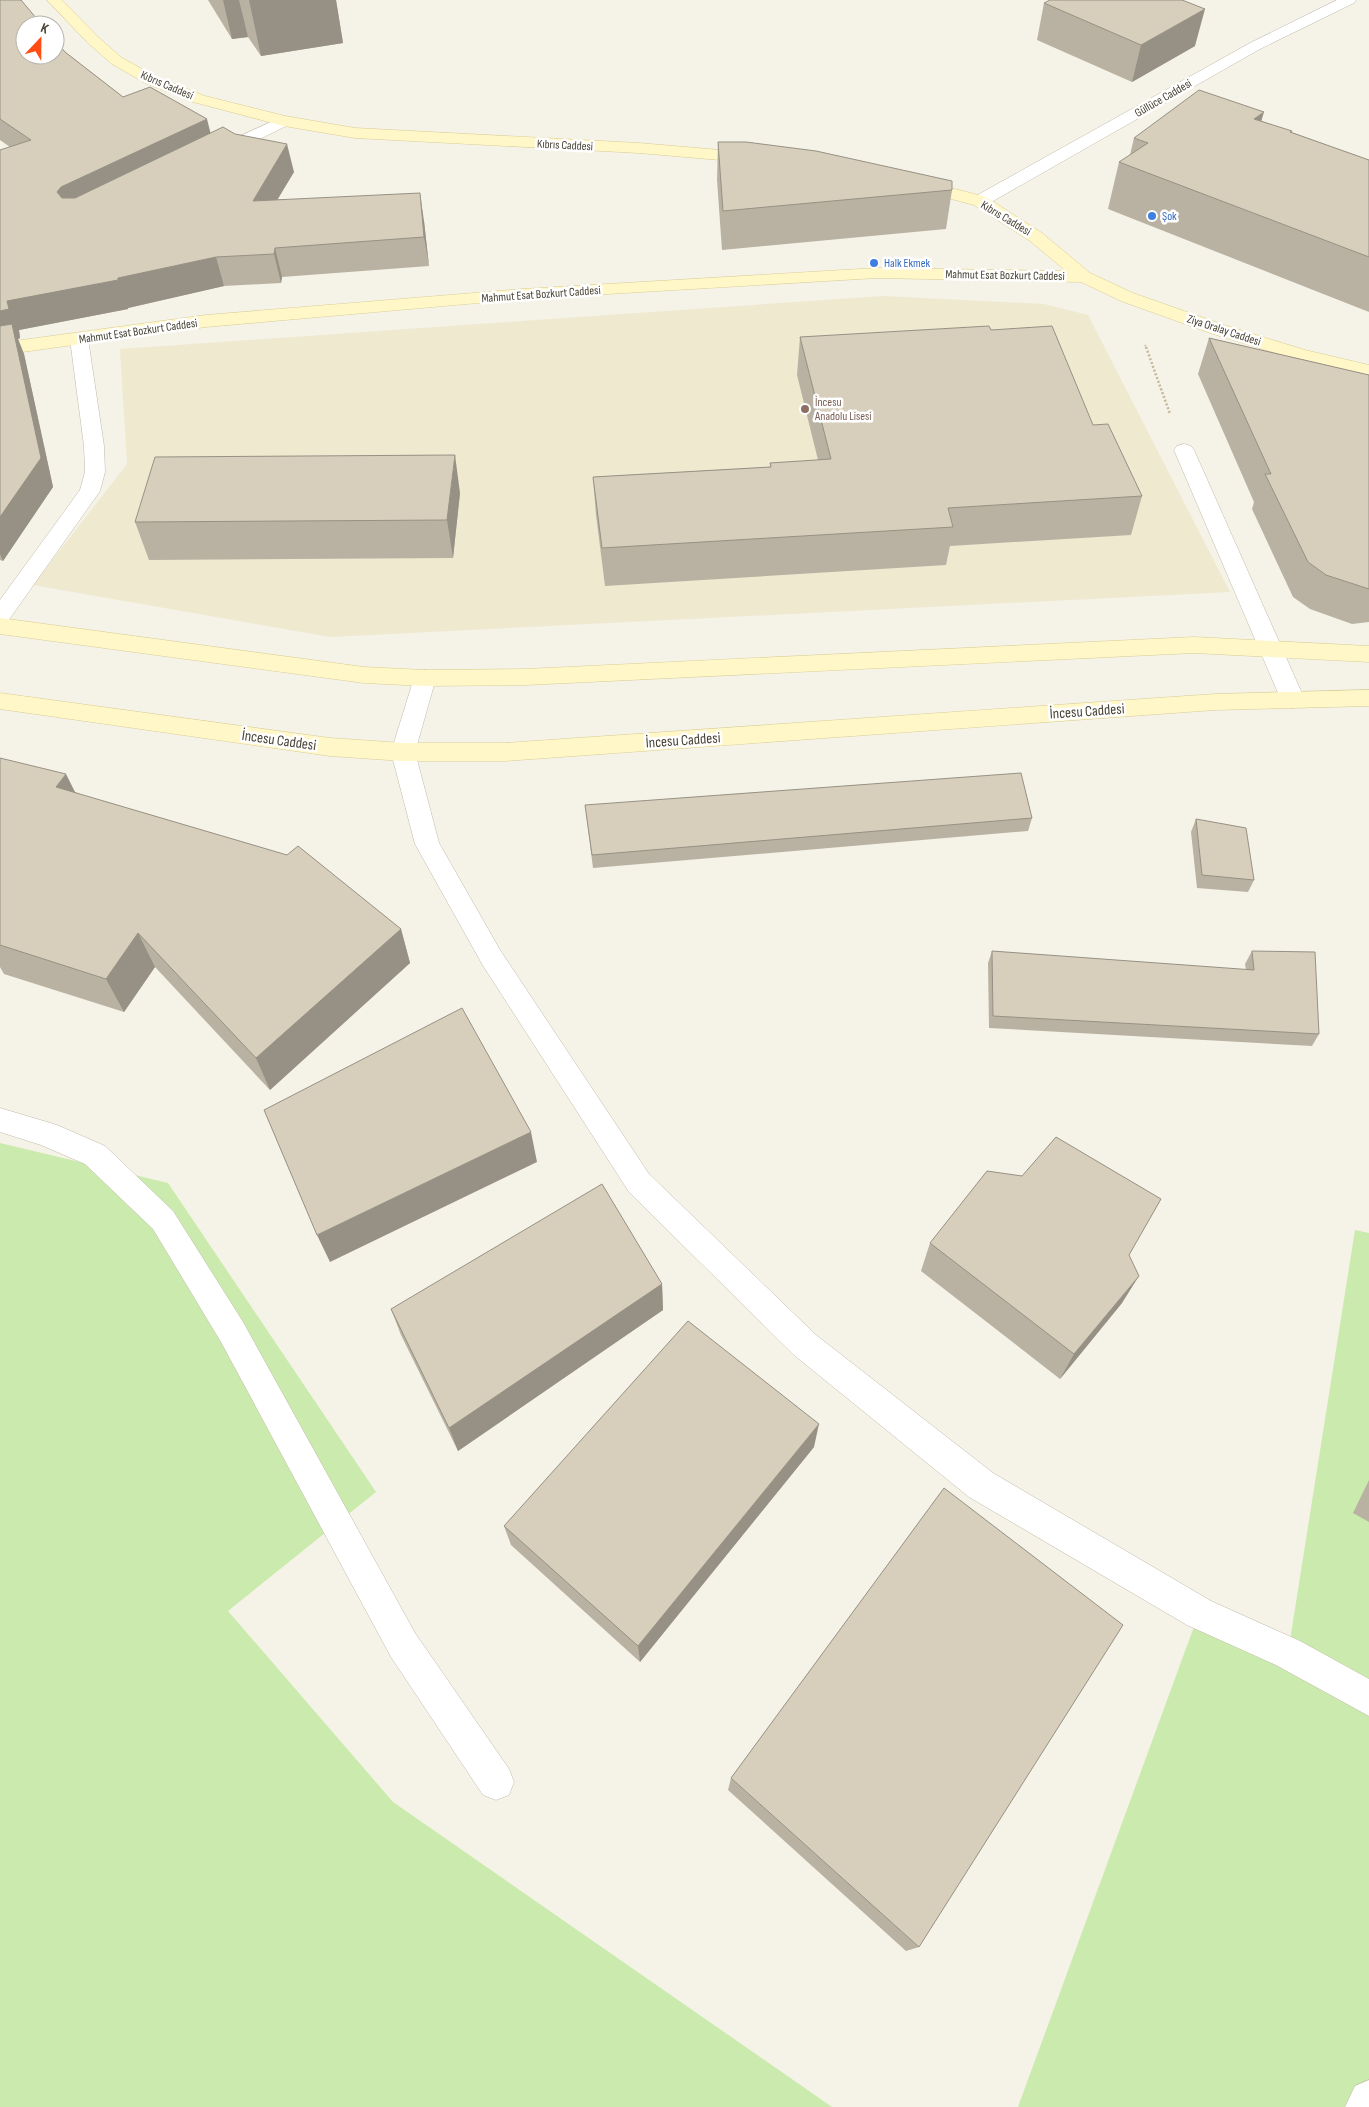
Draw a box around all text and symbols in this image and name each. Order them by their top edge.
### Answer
north arrow [15,15,65,65]
text: K [38,19,51,38]
street label: Kıbrıs Caddesi [138,68,196,103]
street label: Güllüce Caddesi [1132,76,1195,121]
street label: Kıbrıs Caddesi [537,137,593,154]
street label: Kıbrıs Caddesi [978,198,1034,239]
place label: Şok [1162,209,1177,224]
marker: Şok [1146,210,1158,222]
place label: Halk Ekmek [884,256,930,271]
marker: Halk Ekmek [868,257,880,269]
street label: Mahmut Esat Bozkurt Caddesi [945,267,1065,284]
street label: Mahmut Esat Bozkurt Caddesi [481,283,601,306]
street label: Ziya Oralay Caddesi [1185,311,1263,349]
street label: Mahmut Esat Bozkurt Caddesi [78,316,198,347]
place label: İncesu Anadolu Lisesi [814,395,872,424]
marker: İncesu Anadolu Lisesi [799,403,811,415]
street label: İncesu Caddesi [1049,699,1125,724]
street label: İncesu Caddesi [240,726,318,755]
street label: İncesu Caddesi [645,728,721,753]

